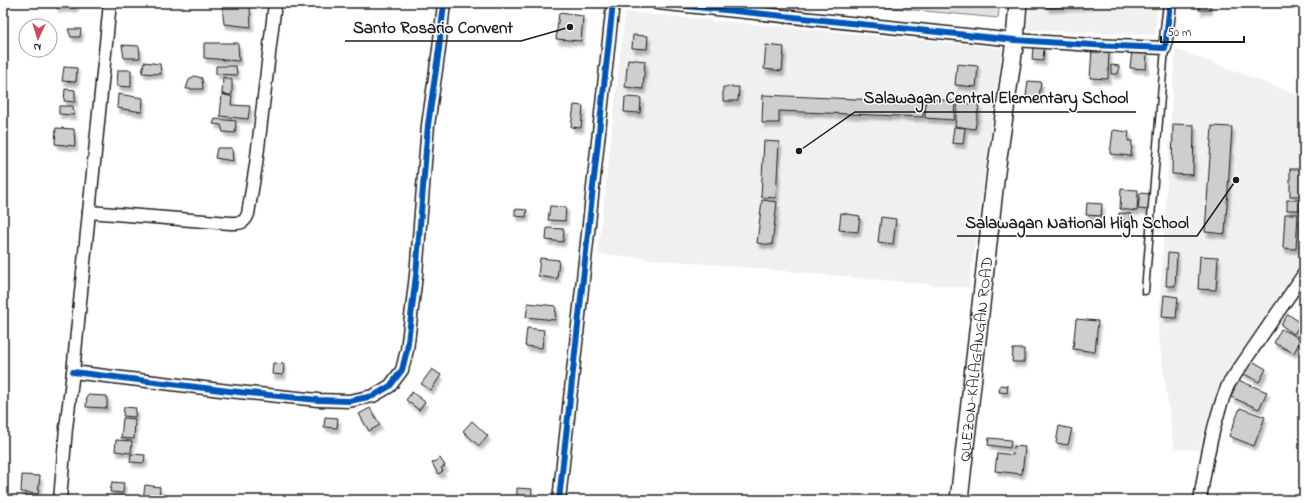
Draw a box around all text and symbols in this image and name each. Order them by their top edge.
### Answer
callout: Santo Rosario Convent [345,12,521,41]
text: Santo Rosario Convent [353,16,513,41]
north arrow [18,18,58,58]
scale bar [1161,18,1244,44]
text: 50 m [1167,24,1191,42]
text: N [33,39,42,55]
callout: Salawagan Central Elementary School [855,83,1136,112]
text: Salawagan Central Elementary School [864,86,1129,113]
callout: Salawagan National High School [957,207,1197,236]
text: Salawagan National High School [965,211,1189,238]
street label: QUEZON-KALAGANGAN ROAD [953,255,1000,463]

